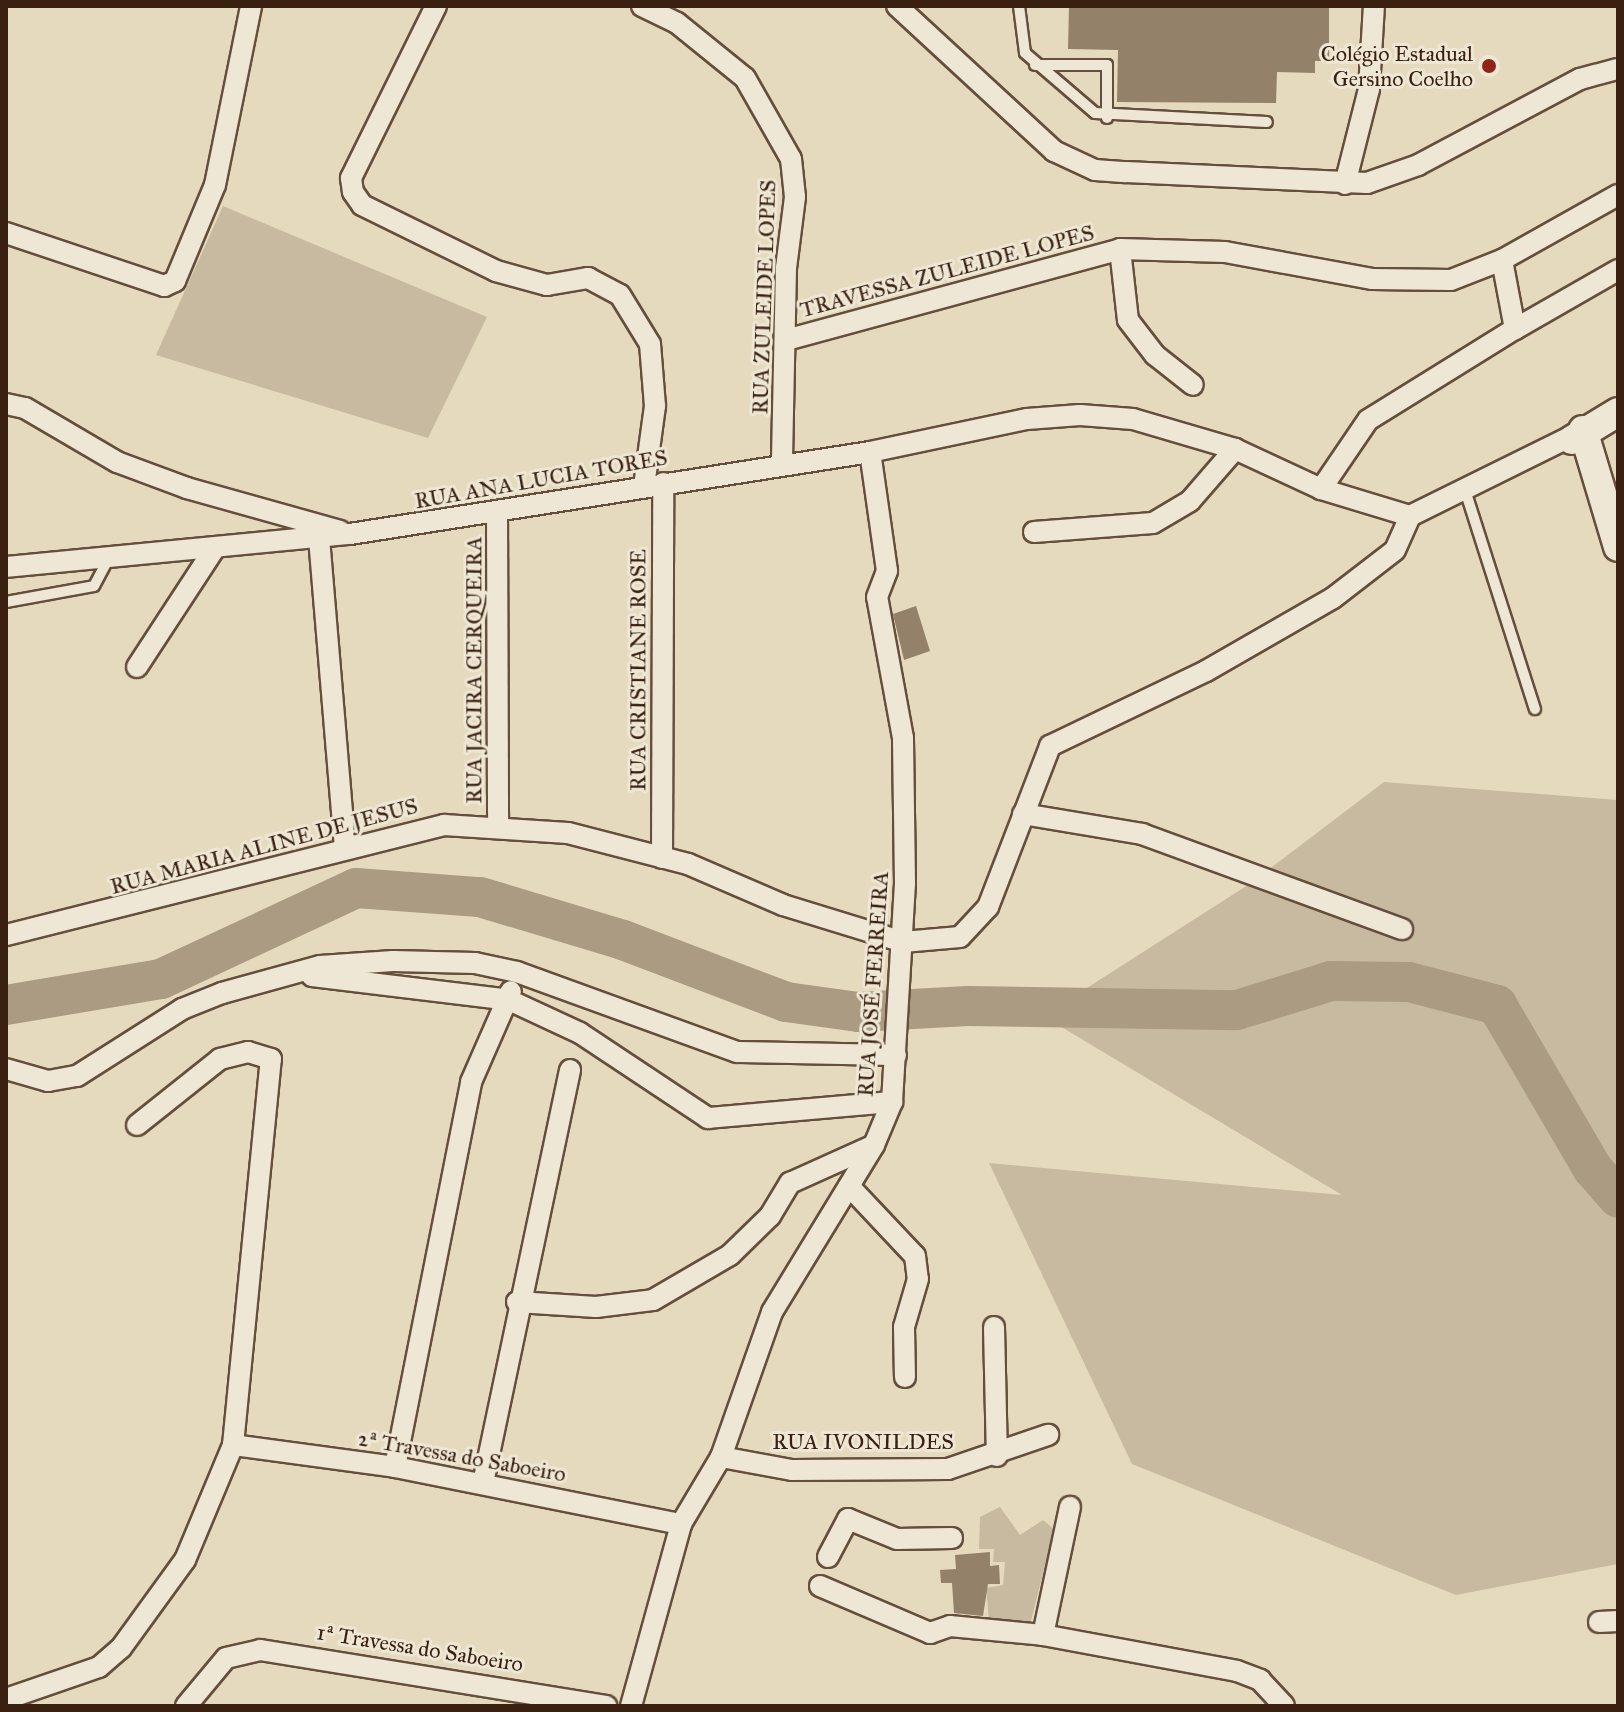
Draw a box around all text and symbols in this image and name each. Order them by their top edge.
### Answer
place label: Colégio Estadual Gersino Coelho [1321,40,1473,92]
marker: Colégio Estadual Gersino Coelho [1480,57,1498,75]
street label: RUA ZULEIDE LOPES [747,179,781,415]
street label: TRAVESSA ZULEIDE LOPES [797,219,1097,323]
street label: RUA ANA LUCIA TORES [413,444,669,514]
street label: RUA JACIRA CERQUEIRA [461,536,487,804]
street label: RUA CRISTIANE ROSE [625,549,651,791]
street label: RUA MARIA ALINE DE JESUS [107,792,421,900]
street label: RUA JOSÉ FERREIRA [852,870,894,1098]
street label: 2ª Travessa do Saboeiro [356,1425,568,1487]
street label: RUA IVONILDES [772,1429,954,1455]
street label: 1ª Travessa do Saboeiro [315,1619,525,1677]

